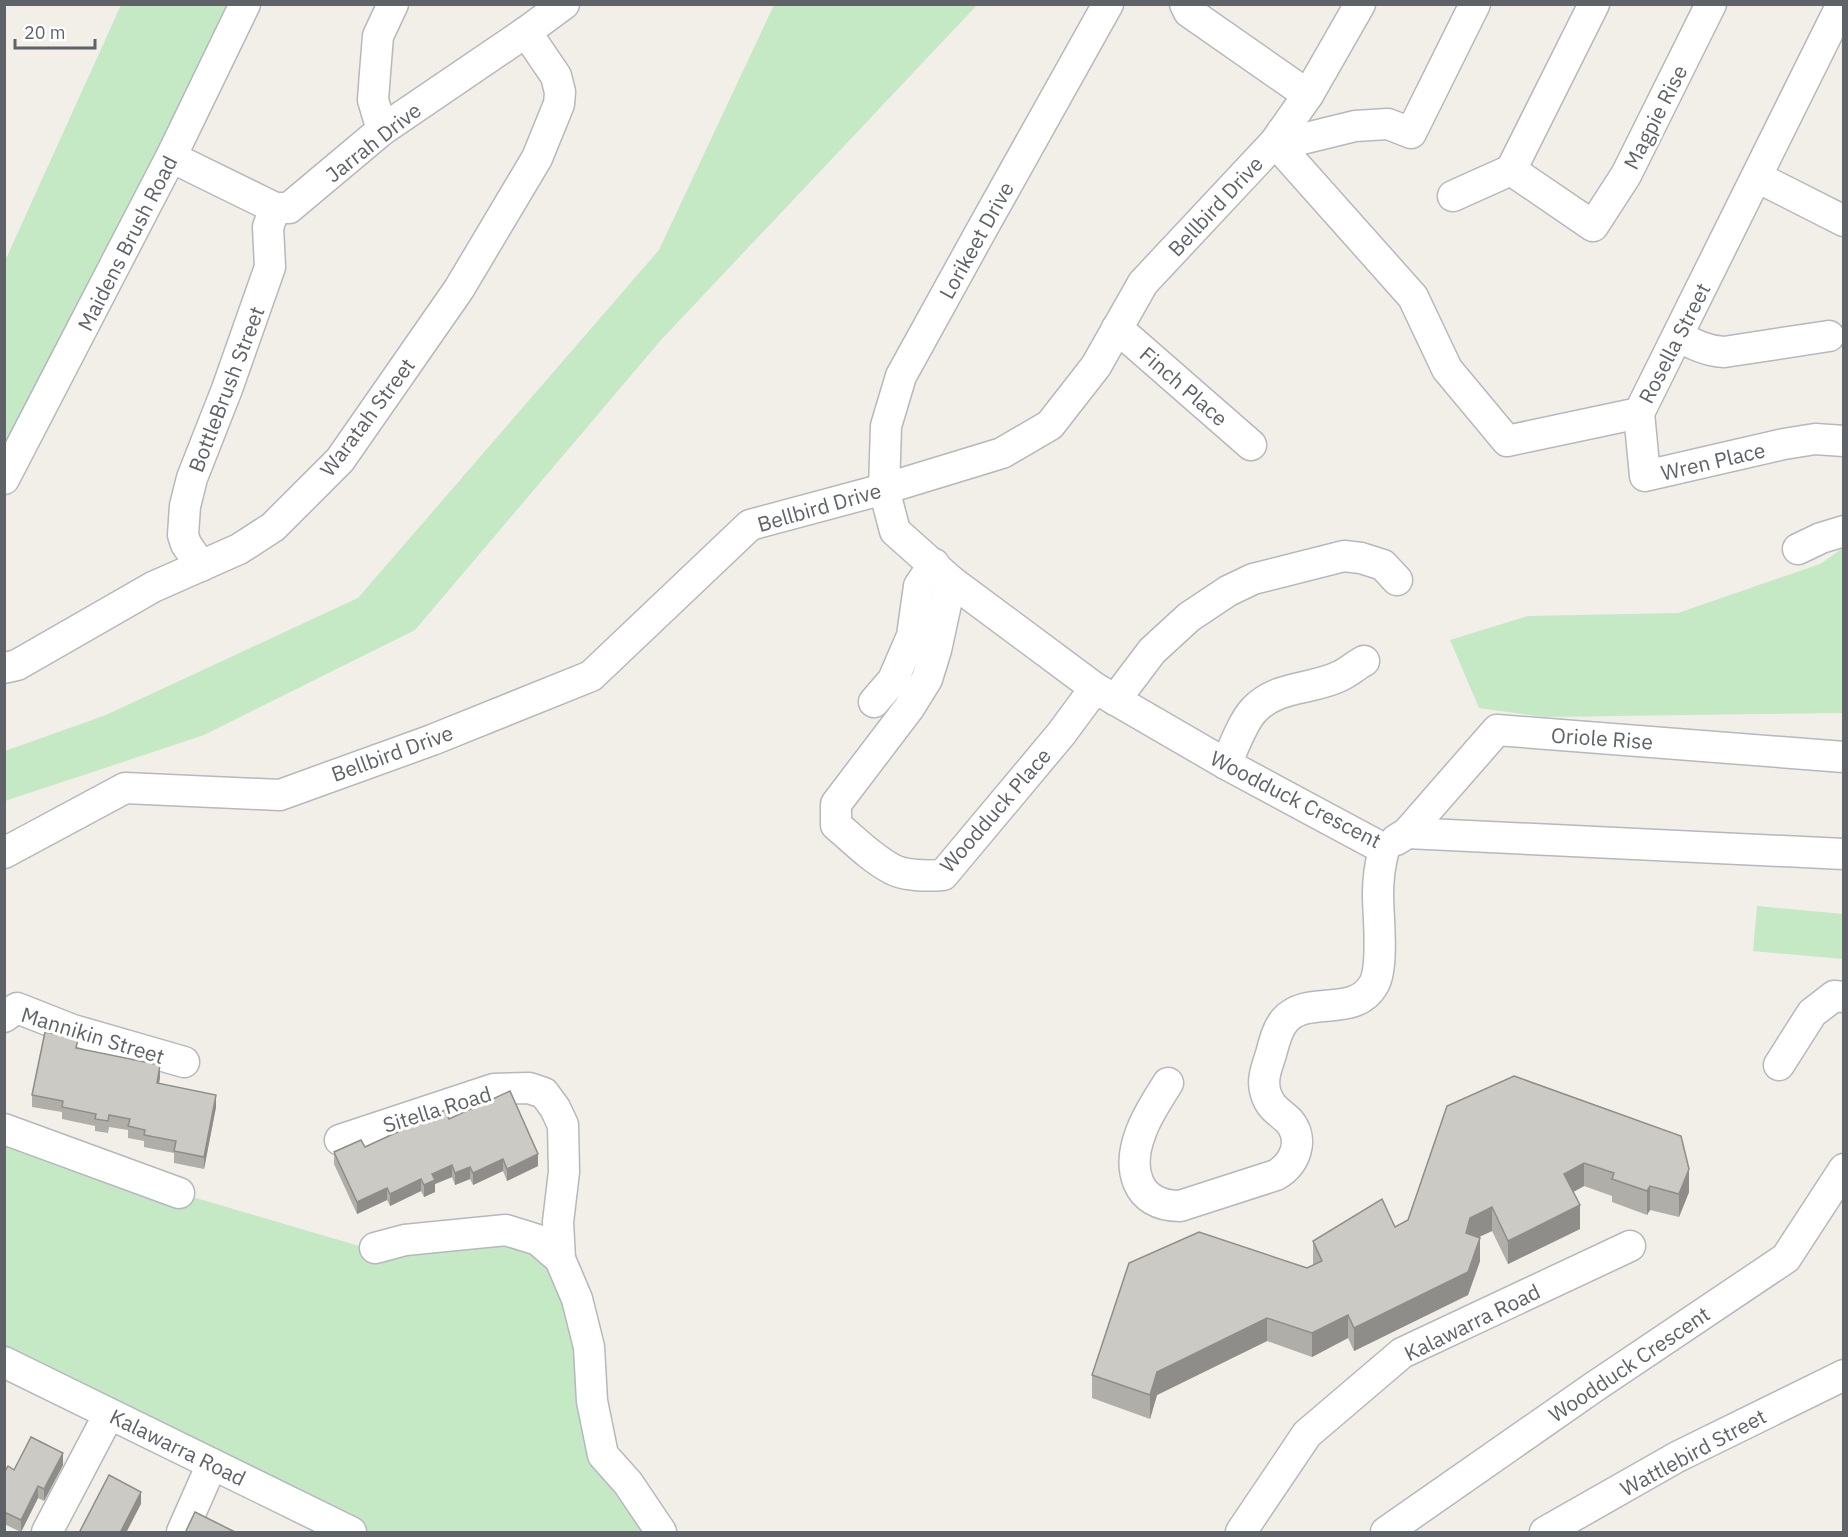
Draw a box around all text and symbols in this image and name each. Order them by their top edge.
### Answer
scale bar [15,12,94,50]
text: 20 m [24,21,66,44]
street label: Magpie Rise [1617,60,1693,174]
street label: Jarrah Drive [319,96,427,188]
street label: Bellbird Drive [1161,150,1269,262]
street label: Maidens Brush Road [71,151,183,335]
street label: Lorikeet Drive [932,176,1020,304]
street label: Rosella Street [1632,278,1716,408]
street label: BottleBrush Street [182,302,270,476]
street label: Finch Place [1134,340,1234,432]
street label: Waratah Street [313,352,421,482]
street label: Wren Place [1658,435,1768,487]
street label: Bellbird Drive [754,476,884,538]
street label: Bellbird Drive [327,718,457,788]
street label: Oriole Rise [1550,720,1654,756]
street label: Woodduck Place [933,742,1057,878]
street label: Woodduck Crescent [1206,744,1386,854]
street label: Mannikin Street [18,1000,168,1070]
street label: Sitella Road [379,1079,495,1139]
street label: Kalawarra Road [1399,1277,1545,1367]
street label: Woodduck Crescent [1543,1300,1715,1428]
street label: Kalawarra Road [105,1402,251,1492]
street label: Wattlebird Street [1615,1402,1771,1502]

